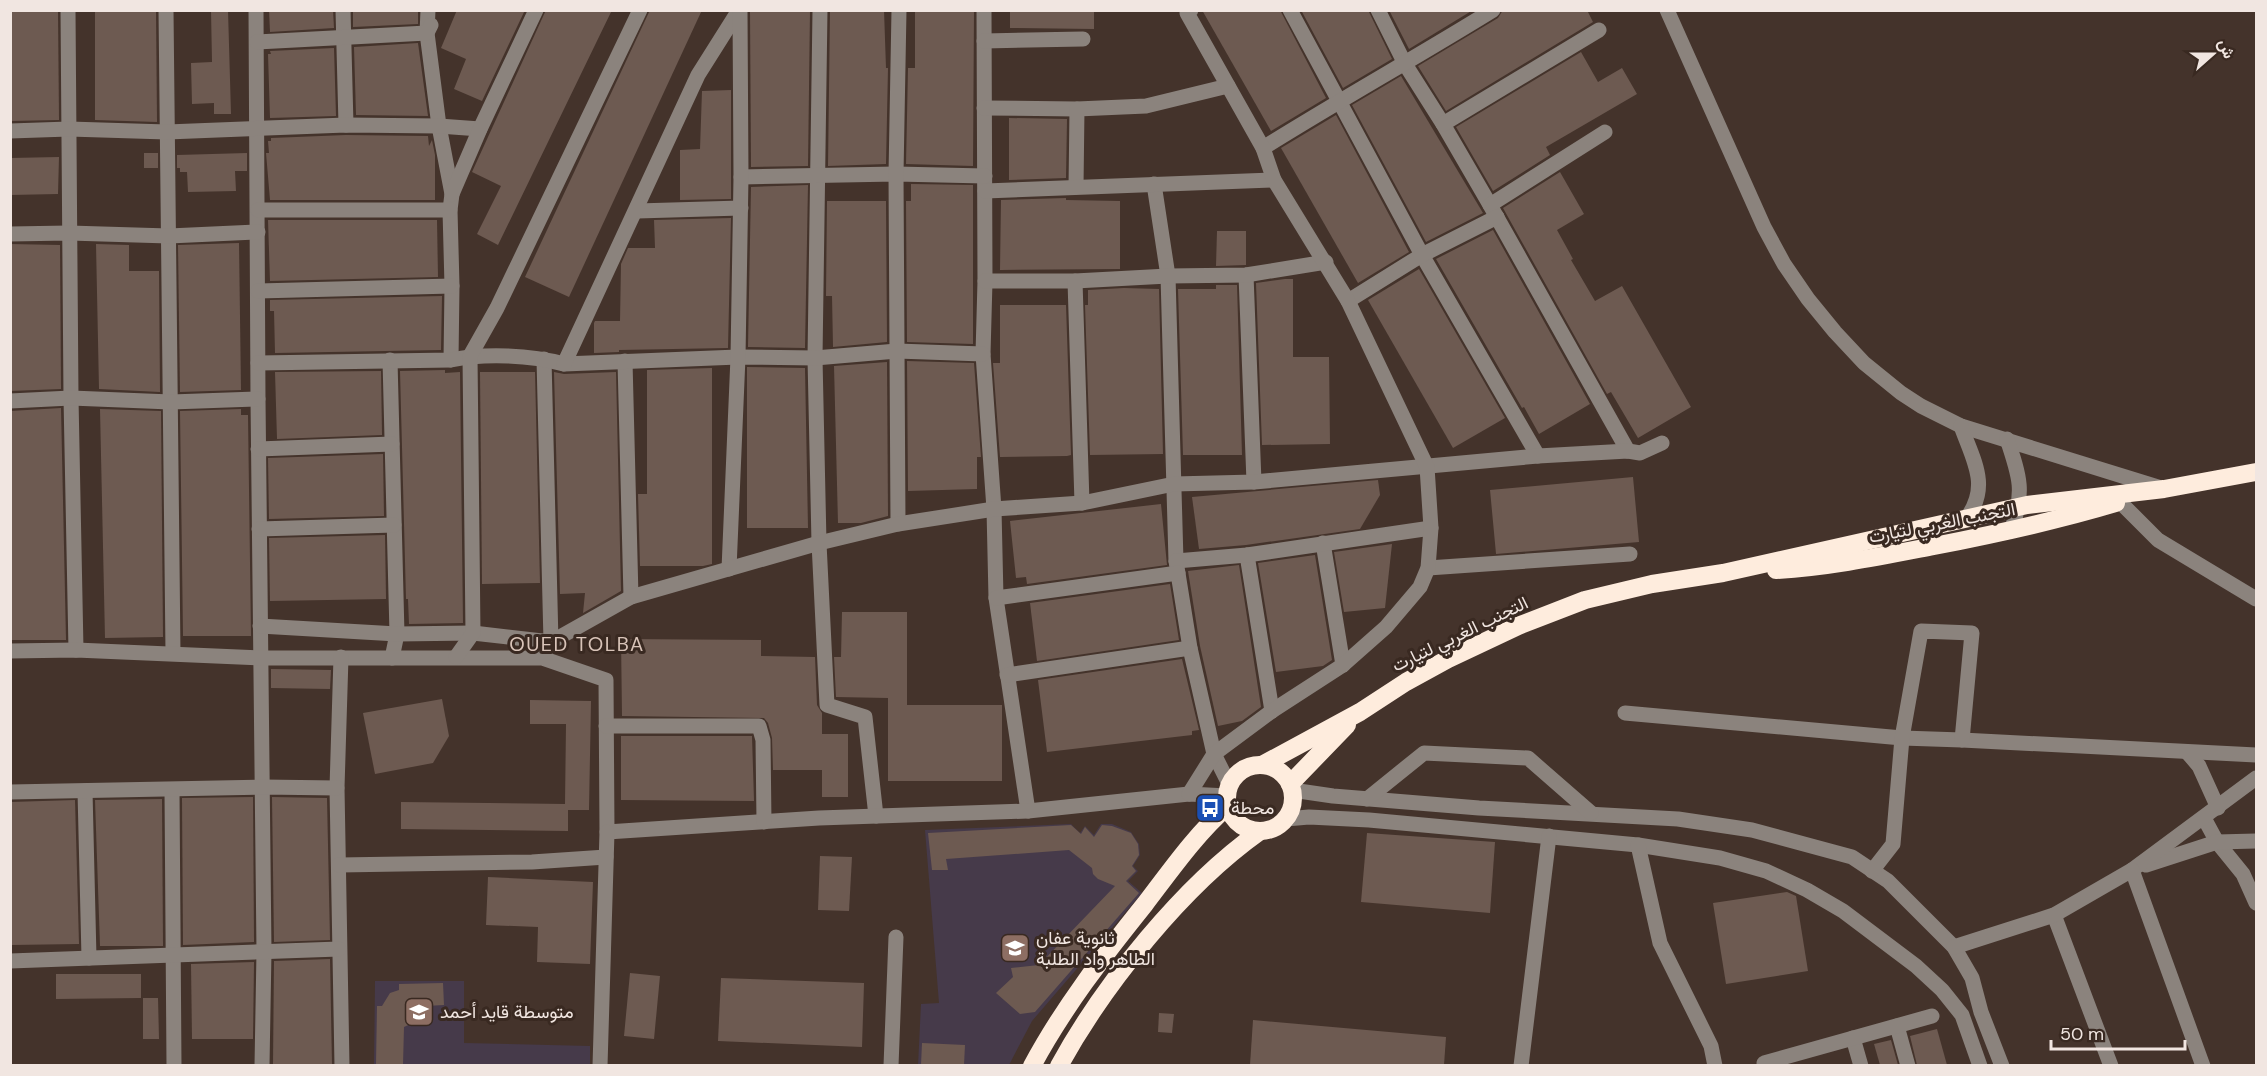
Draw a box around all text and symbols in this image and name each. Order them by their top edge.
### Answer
north arrow [2183,24,2243,84]
text: ش [2213,36,2240,62]
street label: التجنب الغربي لتيارت [1867,497,2018,552]
street label: التجنب الغربي لتيارت [1388,591,1533,680]
district label: OUED TOLBA [509,631,645,657]
bus stop icon: محطة [1194,792,1226,824]
place label: محطة [1231,796,1274,820]
place label: ثانوية عفان الطاهر واد الطلبة [1036,926,1155,971]
school or university icon: ثانوية عفان الطاهر واد الطلبة [999,932,1031,964]
school or university icon: متوسطة قايد أحمد [403,996,435,1028]
place label: متوسطة قايد أحمد [440,1000,574,1024]
scale bar [2051,1013,2184,1051]
text: 50 m [2060,1022,2104,1046]

